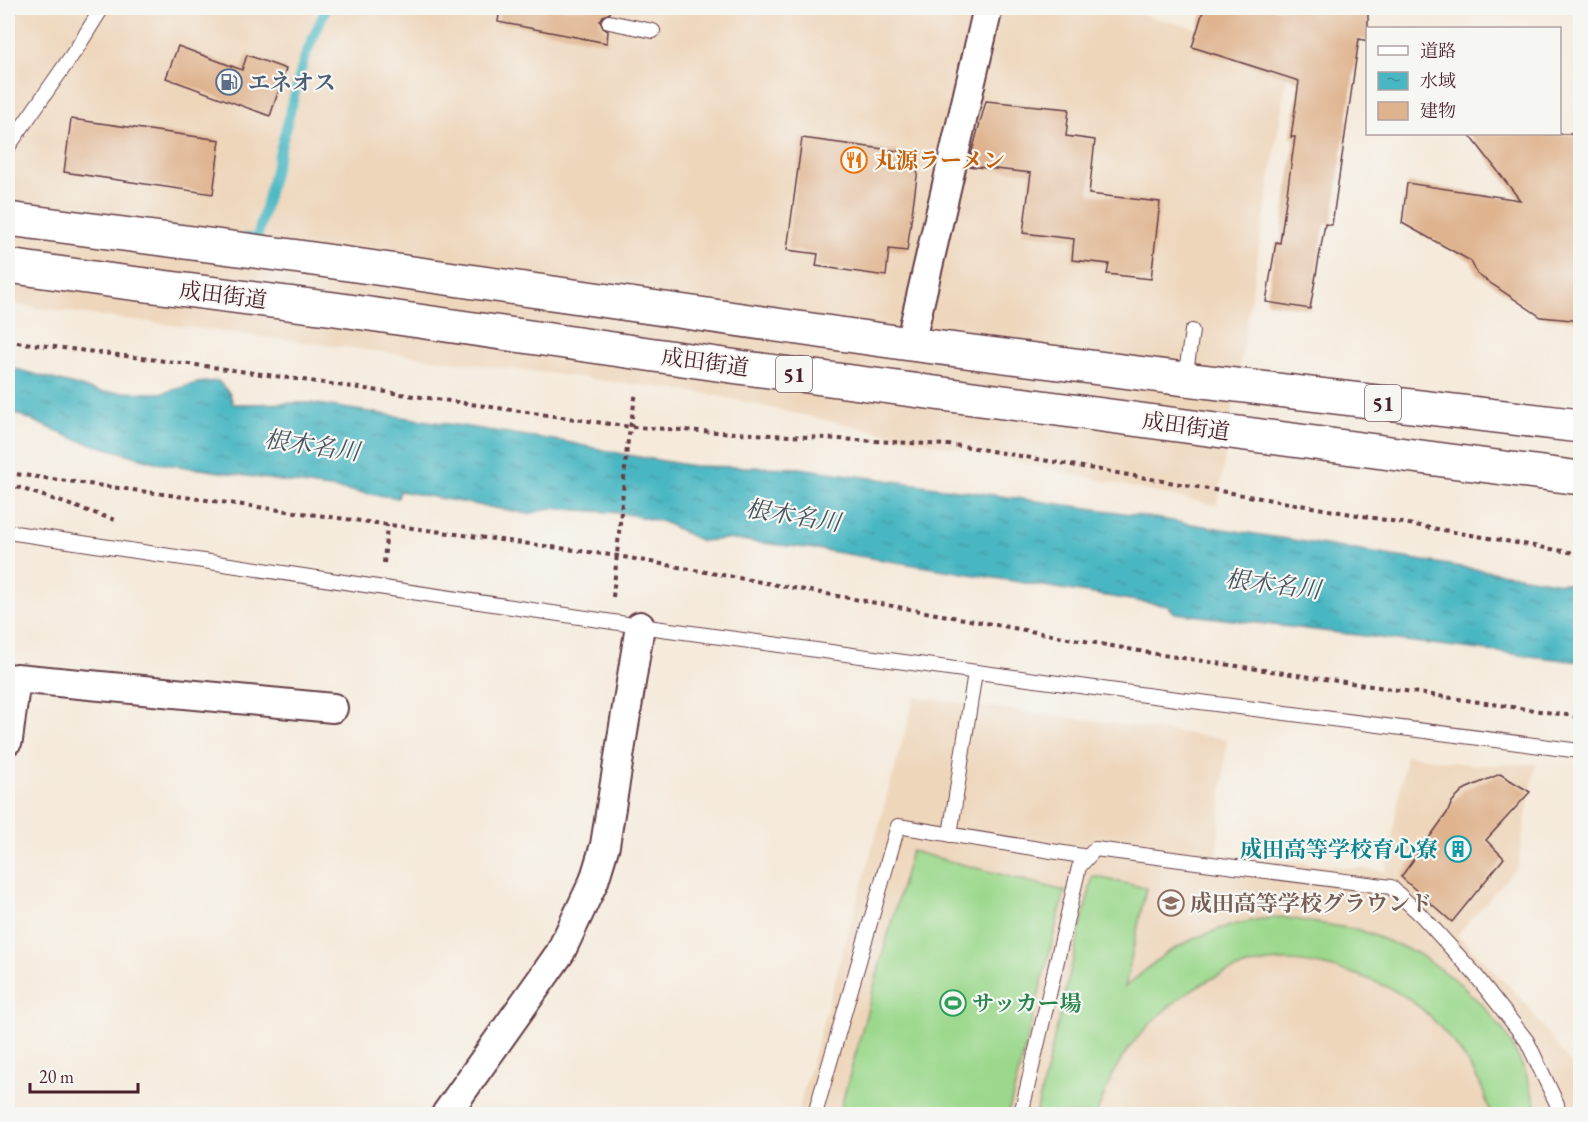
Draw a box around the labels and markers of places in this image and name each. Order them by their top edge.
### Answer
fuel station icon: エネオス [214,67,244,97]
place label: エネオス [248,68,336,97]
restaurant icon: 丸源ラーメン [839,145,869,175]
place label: 丸源ラーメン [874,146,1005,175]
building icon: 成田高等学校育心寮 [1443,834,1473,864]
place label: 成田高等学校育心寮 [1240,835,1438,864]
school or university icon: 成田高等学校グラウンド [1156,888,1186,918]
place label: 成田高等学校グラウンド [1190,889,1432,918]
sports icon: サッカー場 [938,988,968,1018]
place label: サッカー場 [972,989,1082,1018]

